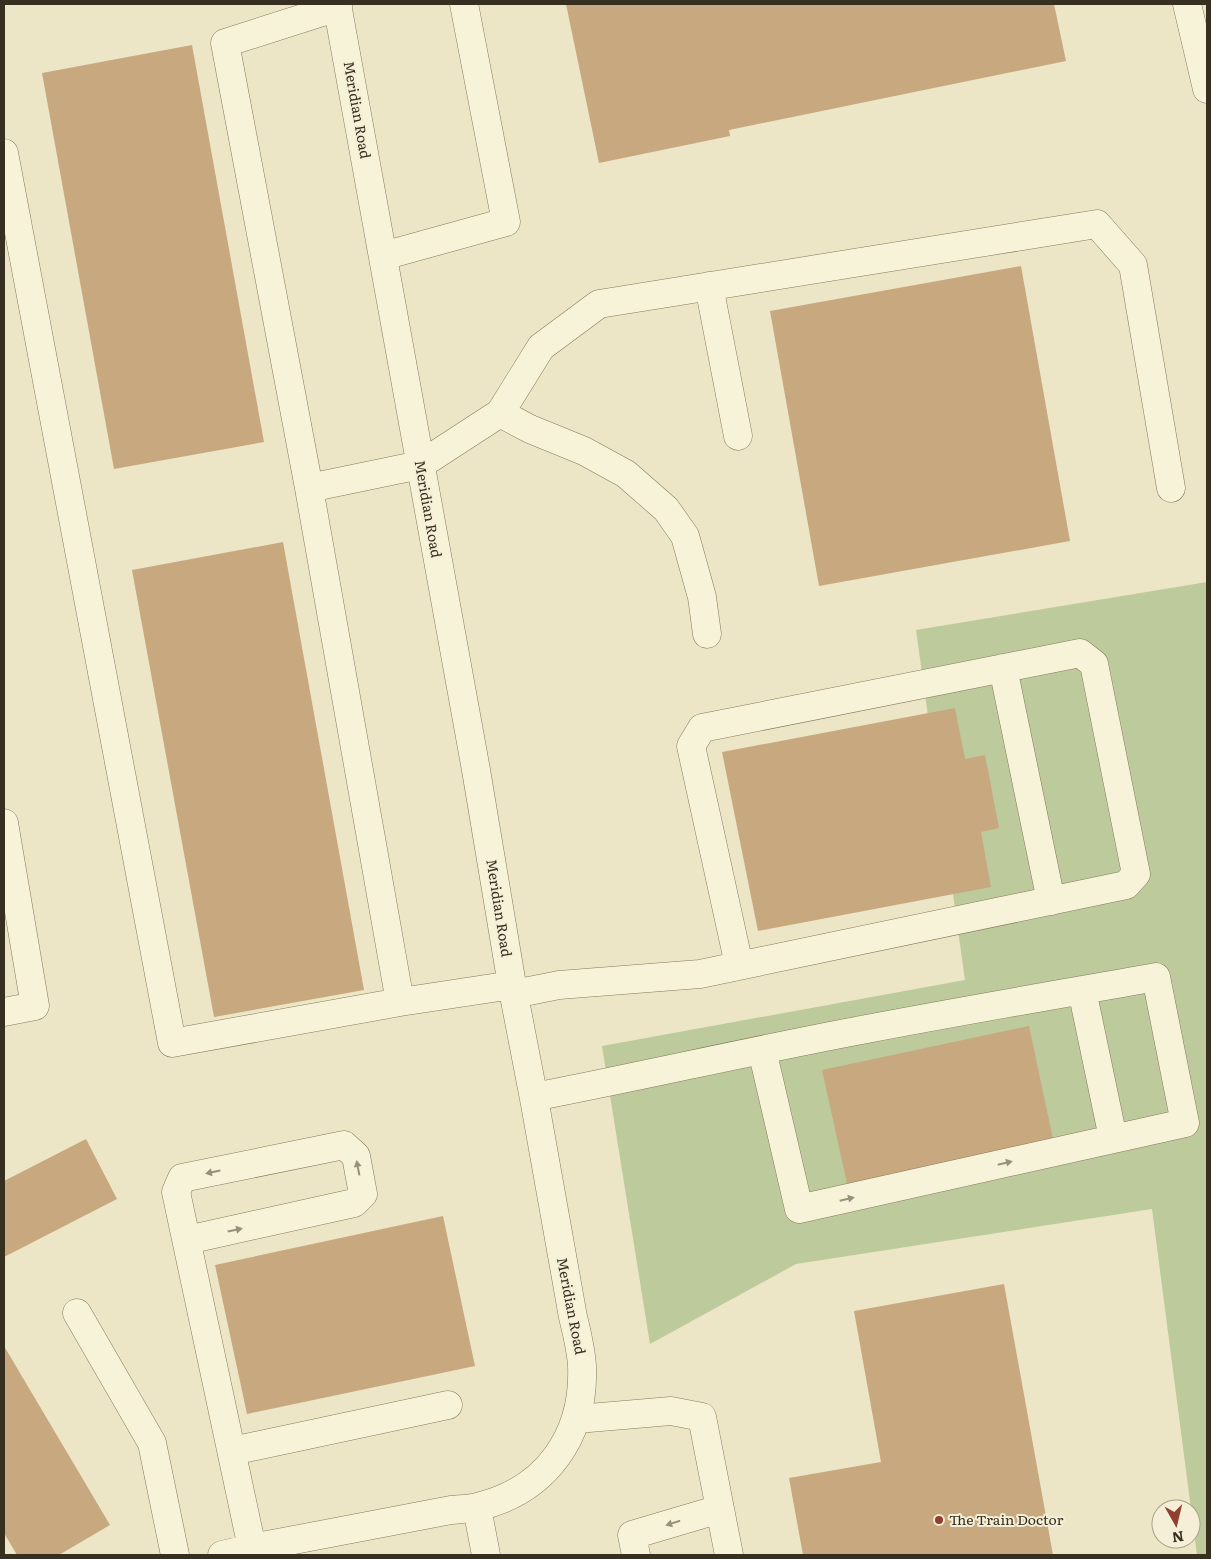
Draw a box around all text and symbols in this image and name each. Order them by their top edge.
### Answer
street label: Meridian Road [340,59,376,161]
street label: Meridian Road [411,458,447,560]
street label: Meridian Road [482,857,518,959]
one-way arrow [998,1159,1013,1167]
one-way arrow [354,1160,362,1175]
one-way arrow [205,1168,220,1176]
one-way arrow [839,1195,854,1203]
one-way arrow [227,1226,242,1234]
street label: Meridian Road [553,1255,591,1357]
north arrow [1151,1499,1201,1549]
place label: The Train Doctor [949,1509,1064,1529]
marker: The Train Doctor [933,1514,945,1526]
one-way arrow [665,1519,680,1527]
text: N [1170,1527,1185,1549]

